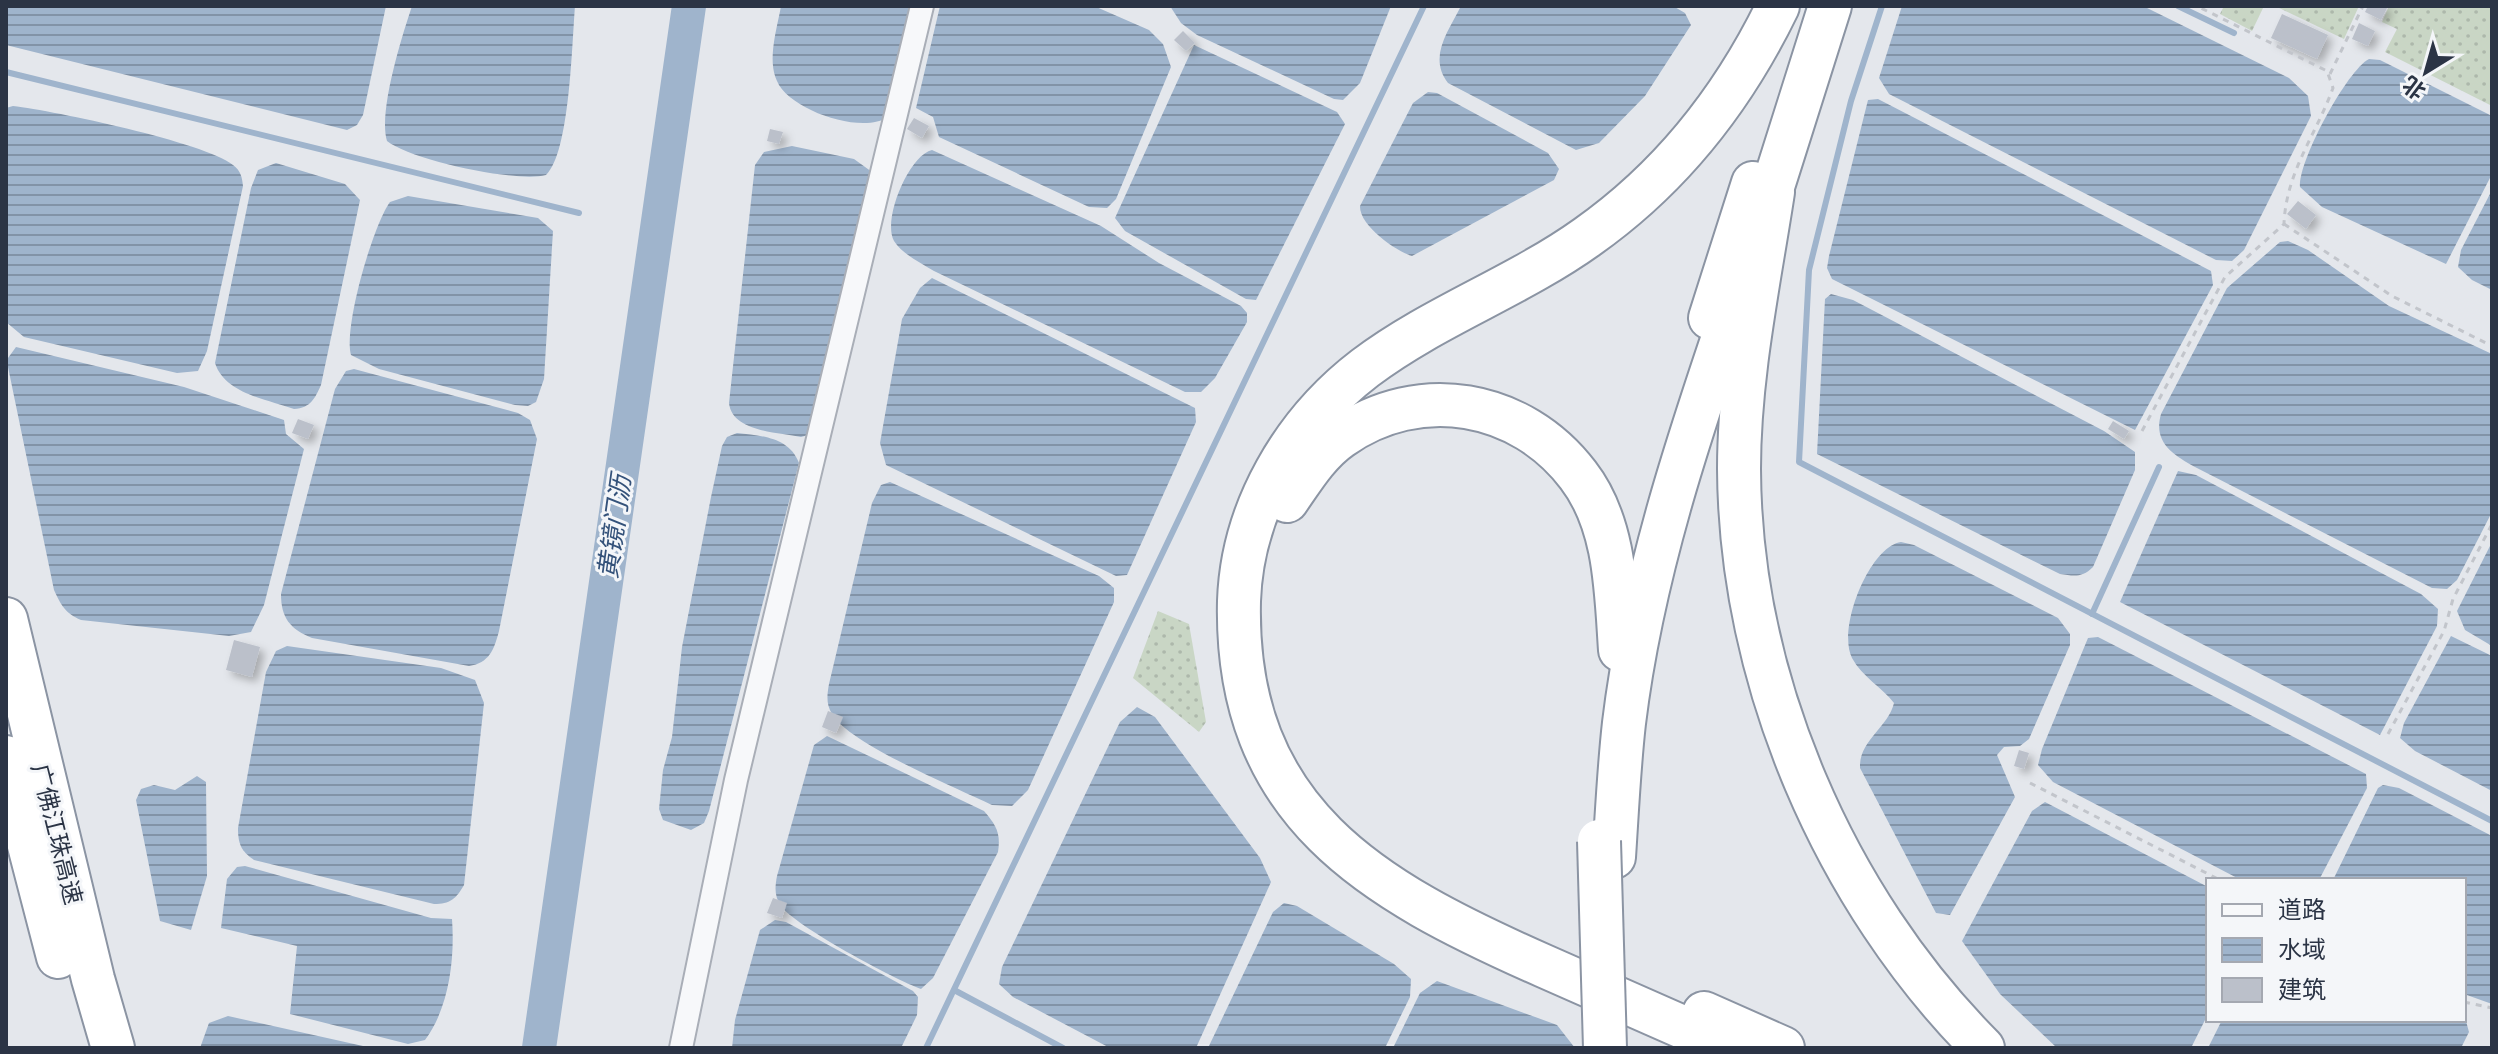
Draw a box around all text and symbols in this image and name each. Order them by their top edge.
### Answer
north arrow [2386,32,2466,112]
text: 北 [2397,71,2431,105]
water label: 黄镜门沥 [591,469,637,581]
street label: 广佛江珠高速 [26,761,88,907]
legend [2206,878,2466,1022]
text: 道路 [2278,895,2326,924]
text: 水域 [2278,935,2326,964]
text: 建筑 [2278,975,2326,1004]

